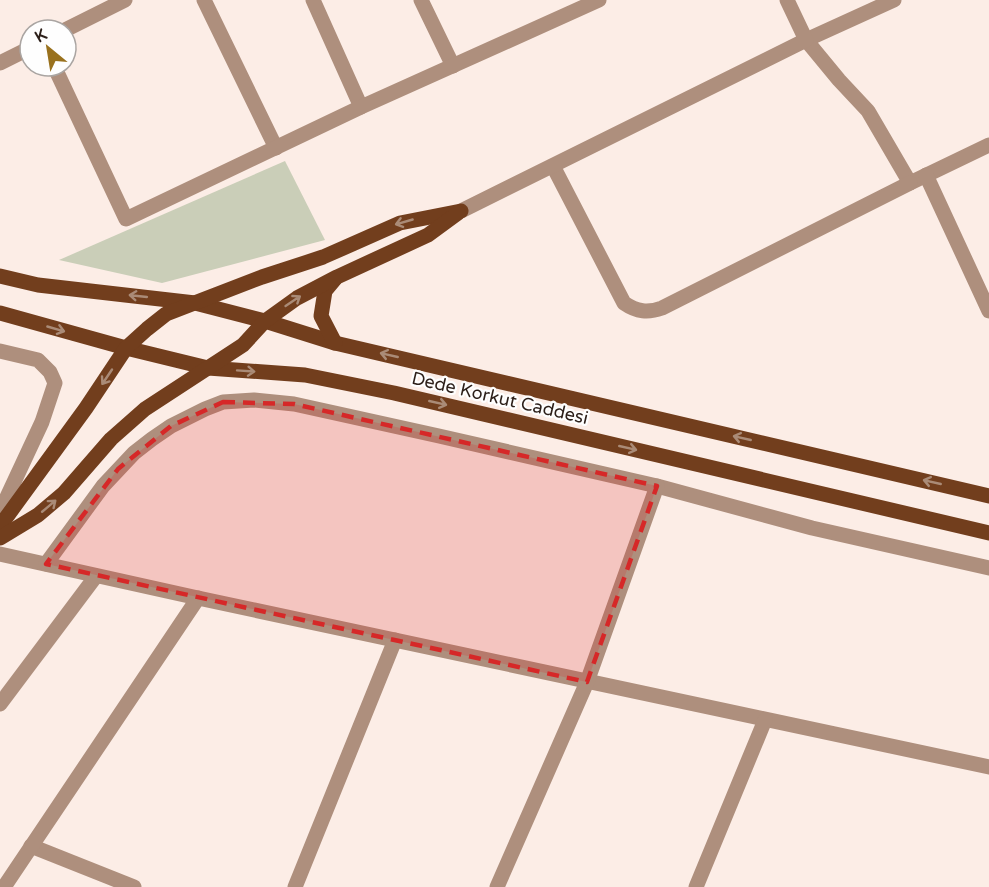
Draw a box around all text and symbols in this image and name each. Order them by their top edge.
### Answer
north arrow [18,18,78,78]
text: K [31,24,51,47]
one-way arrow [395,217,414,229]
one-way arrow [129,291,148,302]
one-way arrow [285,295,302,308]
one-way arrow [46,323,65,335]
one-way arrow [379,349,398,361]
one-way arrow [236,366,255,377]
street label: Dede Korkut Caddesi [410,367,590,429]
one-way arrow [101,368,114,385]
one-way arrow [428,398,447,410]
one-way arrow [733,431,752,443]
one-way arrow [617,443,637,454]
one-way arrow [923,476,942,488]
one-way arrow [41,499,56,513]

